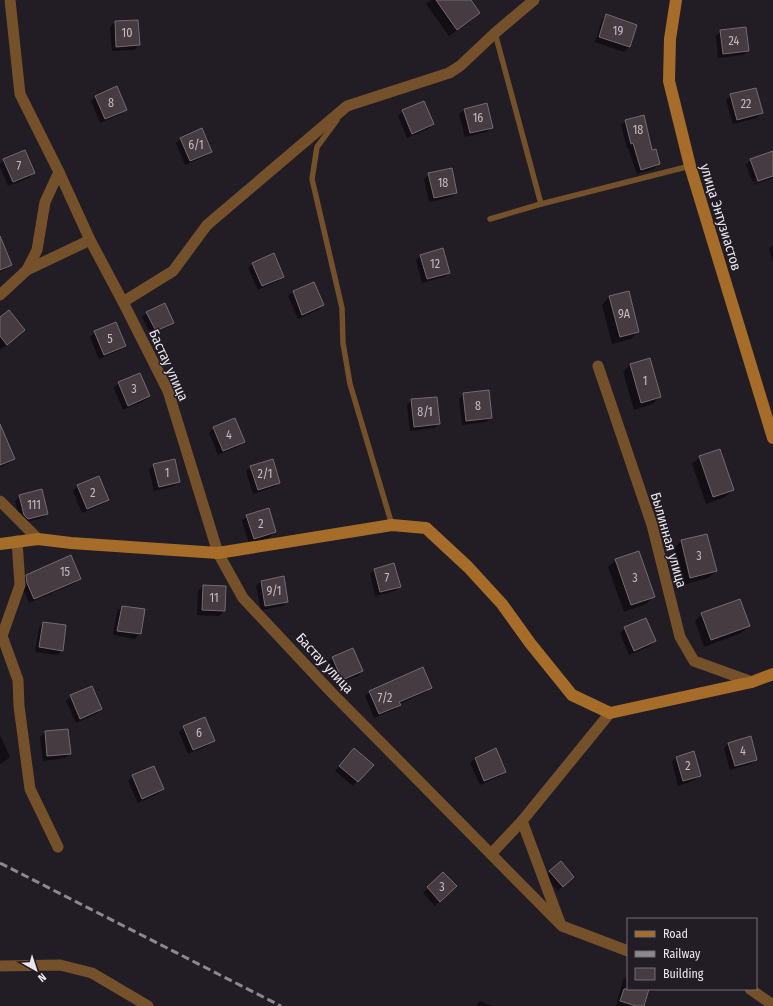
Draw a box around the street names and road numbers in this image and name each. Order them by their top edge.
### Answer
street label: улица Энтузиастов [696,162,745,273]
street label: Бастау улица [145,327,192,404]
street label: Былинная улица [647,490,690,590]
street label: Бастау улица [292,630,357,697]

